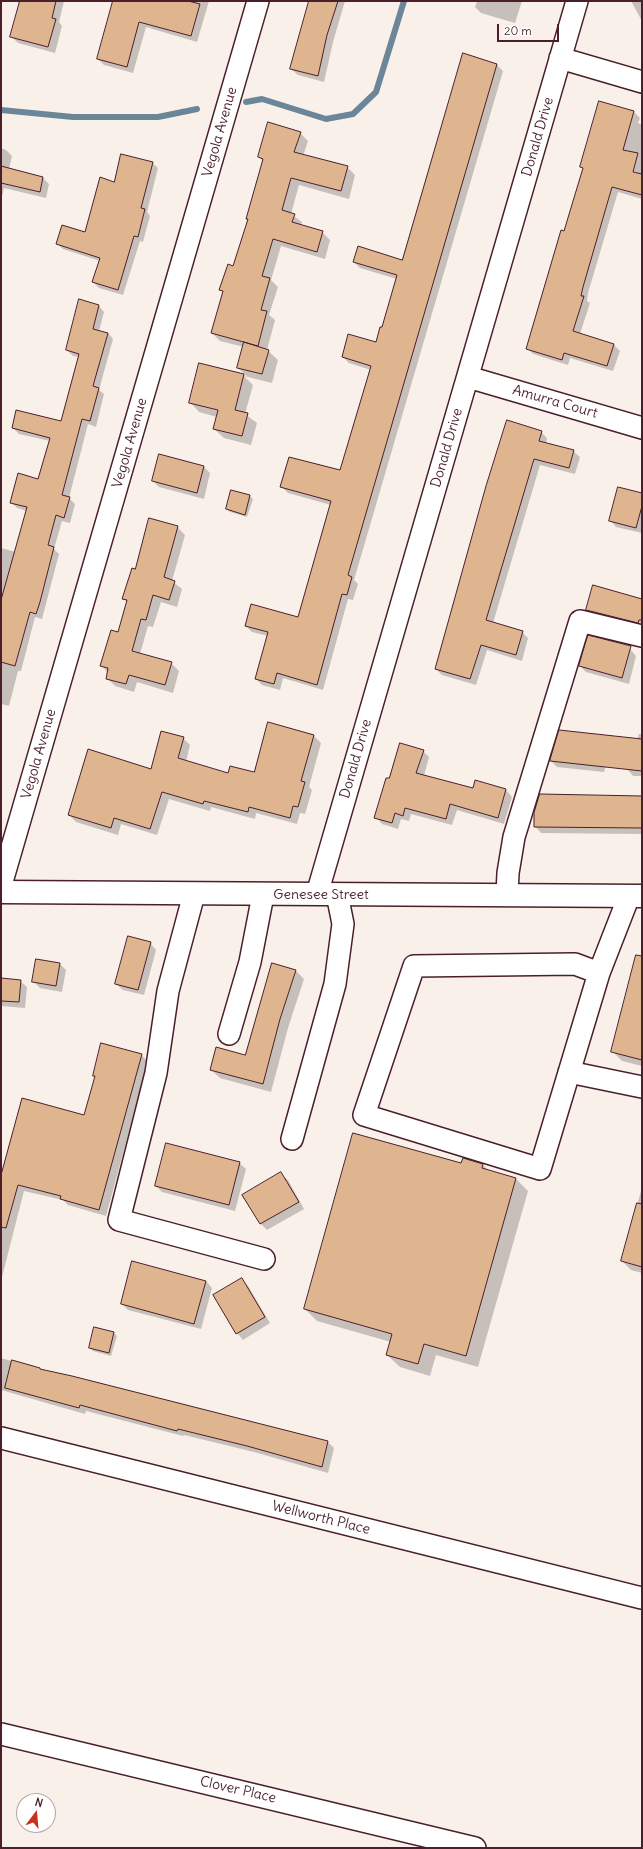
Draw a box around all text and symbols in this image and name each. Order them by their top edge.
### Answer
scale bar [499,16,561,42]
text: 20 m [504,23,532,38]
street label: Vegola Avenue [199,85,241,179]
street label: Donald Drive [519,95,557,179]
street label: Amurra Court [511,382,599,422]
street label: Vegola Avenue [109,396,151,490]
street label: Donald Drive [428,406,466,490]
street label: Vegola Avenue [18,707,60,801]
street label: Donald Drive [337,717,375,801]
street label: Genesee Street [273,887,369,903]
street label: Wellworth Place [270,1498,372,1538]
street label: Clover Place [198,1773,278,1807]
north arrow [16,1793,56,1833]
text: N [33,1795,45,1810]

